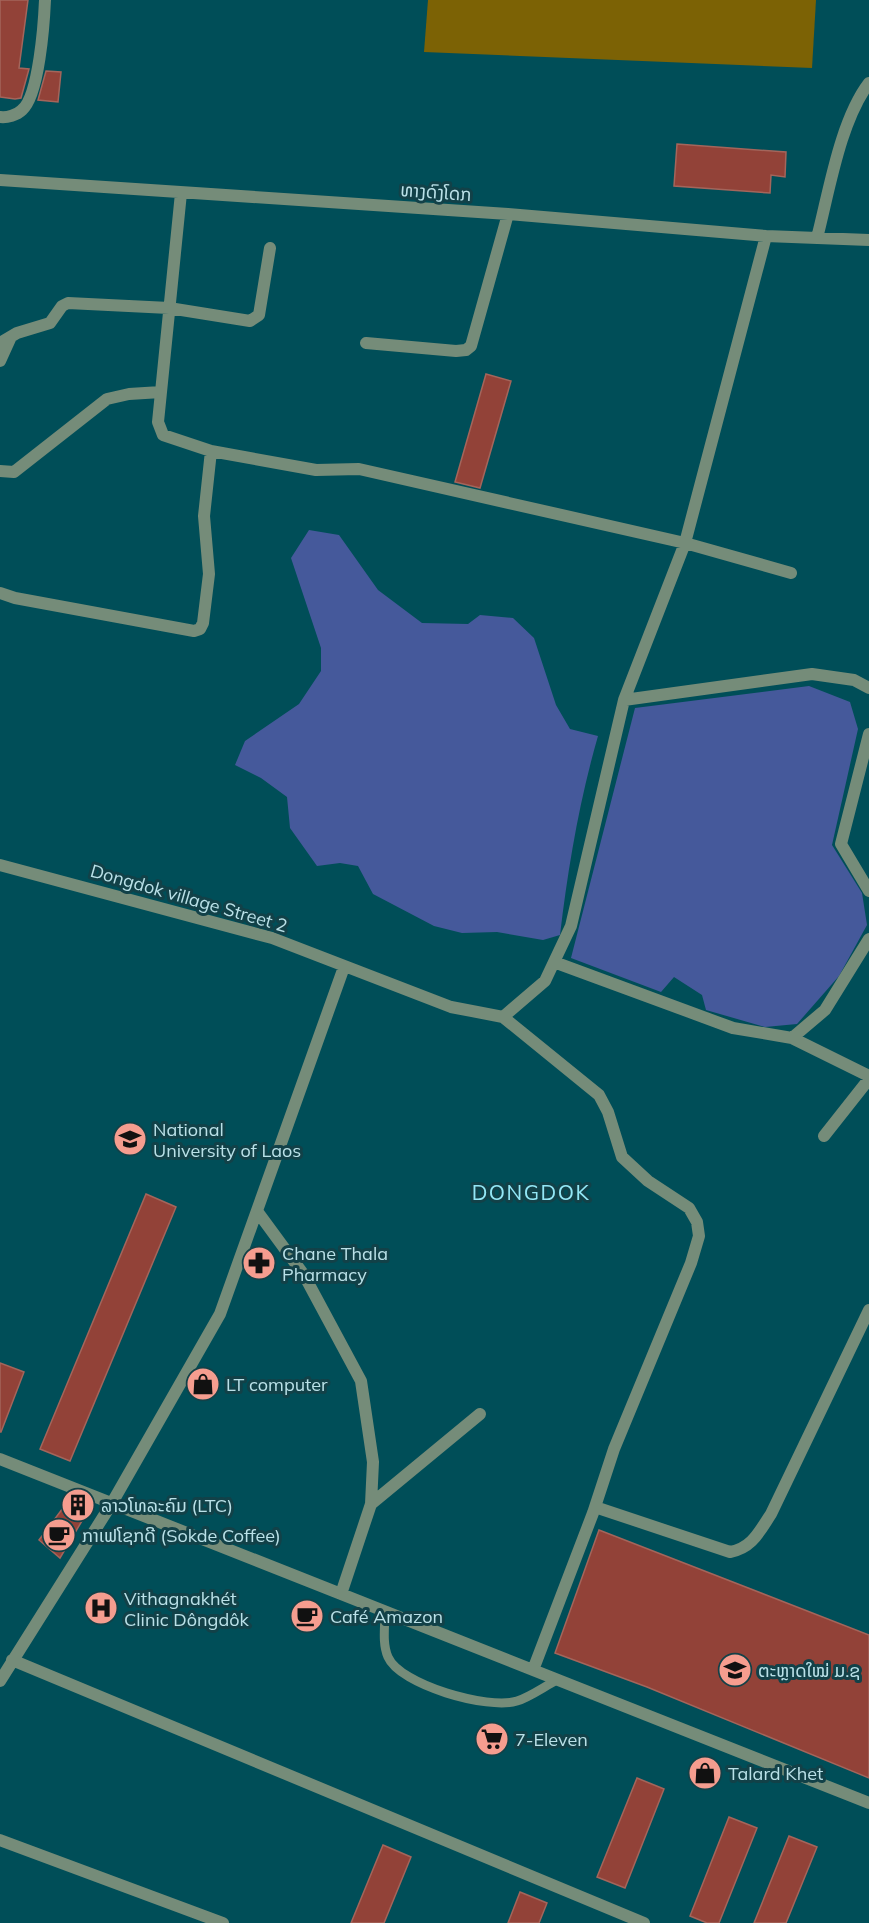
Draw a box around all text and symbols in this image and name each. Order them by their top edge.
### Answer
street label: ທາງດົງໂດກ [400,178,472,206]
street label: Dongdok village Street 2 [88,859,290,937]
place label: National University of Laos [153,1118,301,1162]
school or university icon: National University of Laos [112,1121,148,1157]
district label: DONGDOK [472,1179,590,1205]
place label: Chane Thala Pharmacy [282,1242,388,1286]
pharmacy icon: Chane Thala Pharmacy [241,1245,277,1281]
shop icon: LT computer [185,1366,221,1402]
place label: LT computer [226,1373,328,1396]
building icon: ລາວໂທລະຄົມ (LTC) [60,1487,96,1523]
place label: ລາວໂທລະຄົມ (LTC) [101,1494,233,1517]
cafe icon: ກາເຟໂຊກດີ (Sokde Coffee) [41,1517,77,1553]
place label: ກາເຟໂຊກດີ (Sokde Coffee) [82,1524,281,1547]
place label: Vithagnakhét Clinic Dôngdôk [124,1587,250,1631]
hospital icon: Vithagnakhét Clinic Dôngdôk [83,1590,119,1626]
cafe icon: Café Amazon [289,1598,325,1634]
place label: Café Amazon [330,1605,443,1628]
school or university icon: ຕະຫຼາດໃໝ່ ມ.ຊ [717,1652,753,1688]
place label: ຕະຫຼາດໃໝ່ ມ.ຊ [758,1659,860,1682]
supermarket icon: 7-Eleven [474,1721,510,1757]
place label: 7-Eleven [515,1728,588,1751]
shop icon: Talard Khet [687,1755,723,1791]
place label: Talard Khet [728,1762,823,1785]

